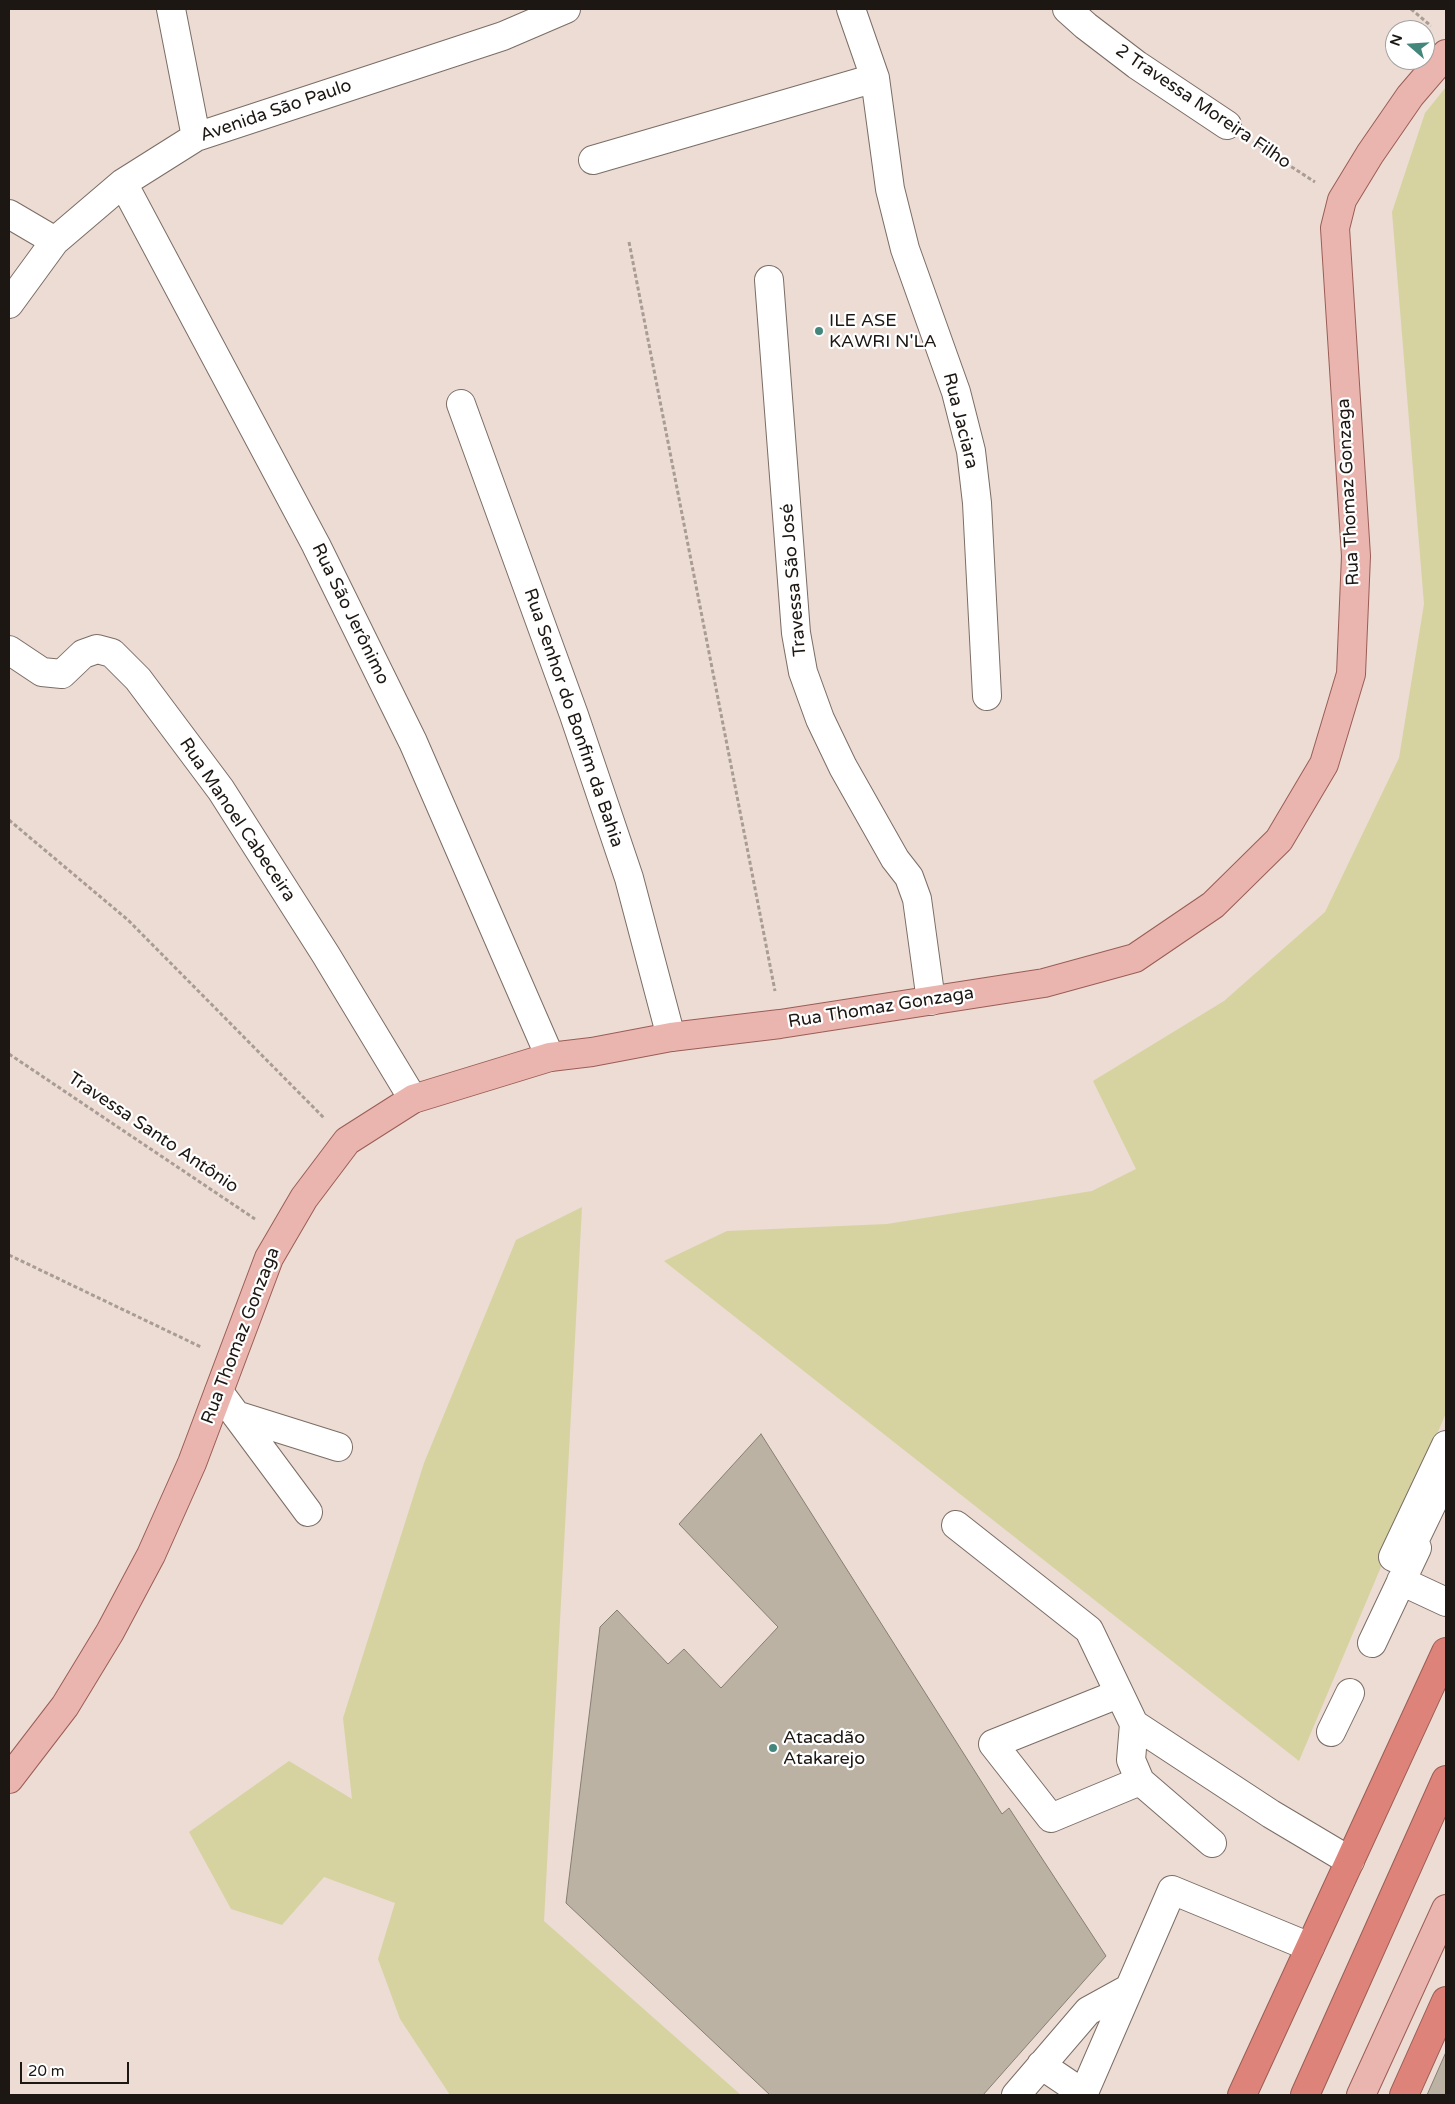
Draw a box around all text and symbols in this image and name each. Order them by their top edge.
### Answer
north arrow [1385,20,1435,70]
text: N [1386,32,1406,48]
street label: 2 Travessa Moreira Filho [1111,40,1295,174]
street label: Avenida São Paulo [197,75,355,147]
place label: ILE ASE KAWRI N'LA [829,310,937,352]
marker: ILE ASE KAWRI N'LA [813,325,825,337]
street label: Rua Jaciara [938,371,982,471]
street label: Rua Thomaz Gonzaga [1333,398,1365,586]
street label: Travessa São José [777,503,811,657]
street label: Rua São Jerônimo [306,540,394,688]
street label: Rua Senhor do Bonfim da Bahia [518,586,628,850]
street label: Rua Manoel Cabeceira [174,734,300,906]
street label: Rua Thomaz Gonzaga [787,983,975,1033]
street label: Travessa Santo Antônio [64,1068,242,1198]
street label: Rua Thomaz Gonzaga [197,1245,285,1427]
place label: Atacadão Atakarejo [783,1727,865,1770]
marker: Atacadão Atakarejo [767,1742,779,1754]
scale bar [22,2052,131,2084]
text: 20 m [28,2062,65,2080]

